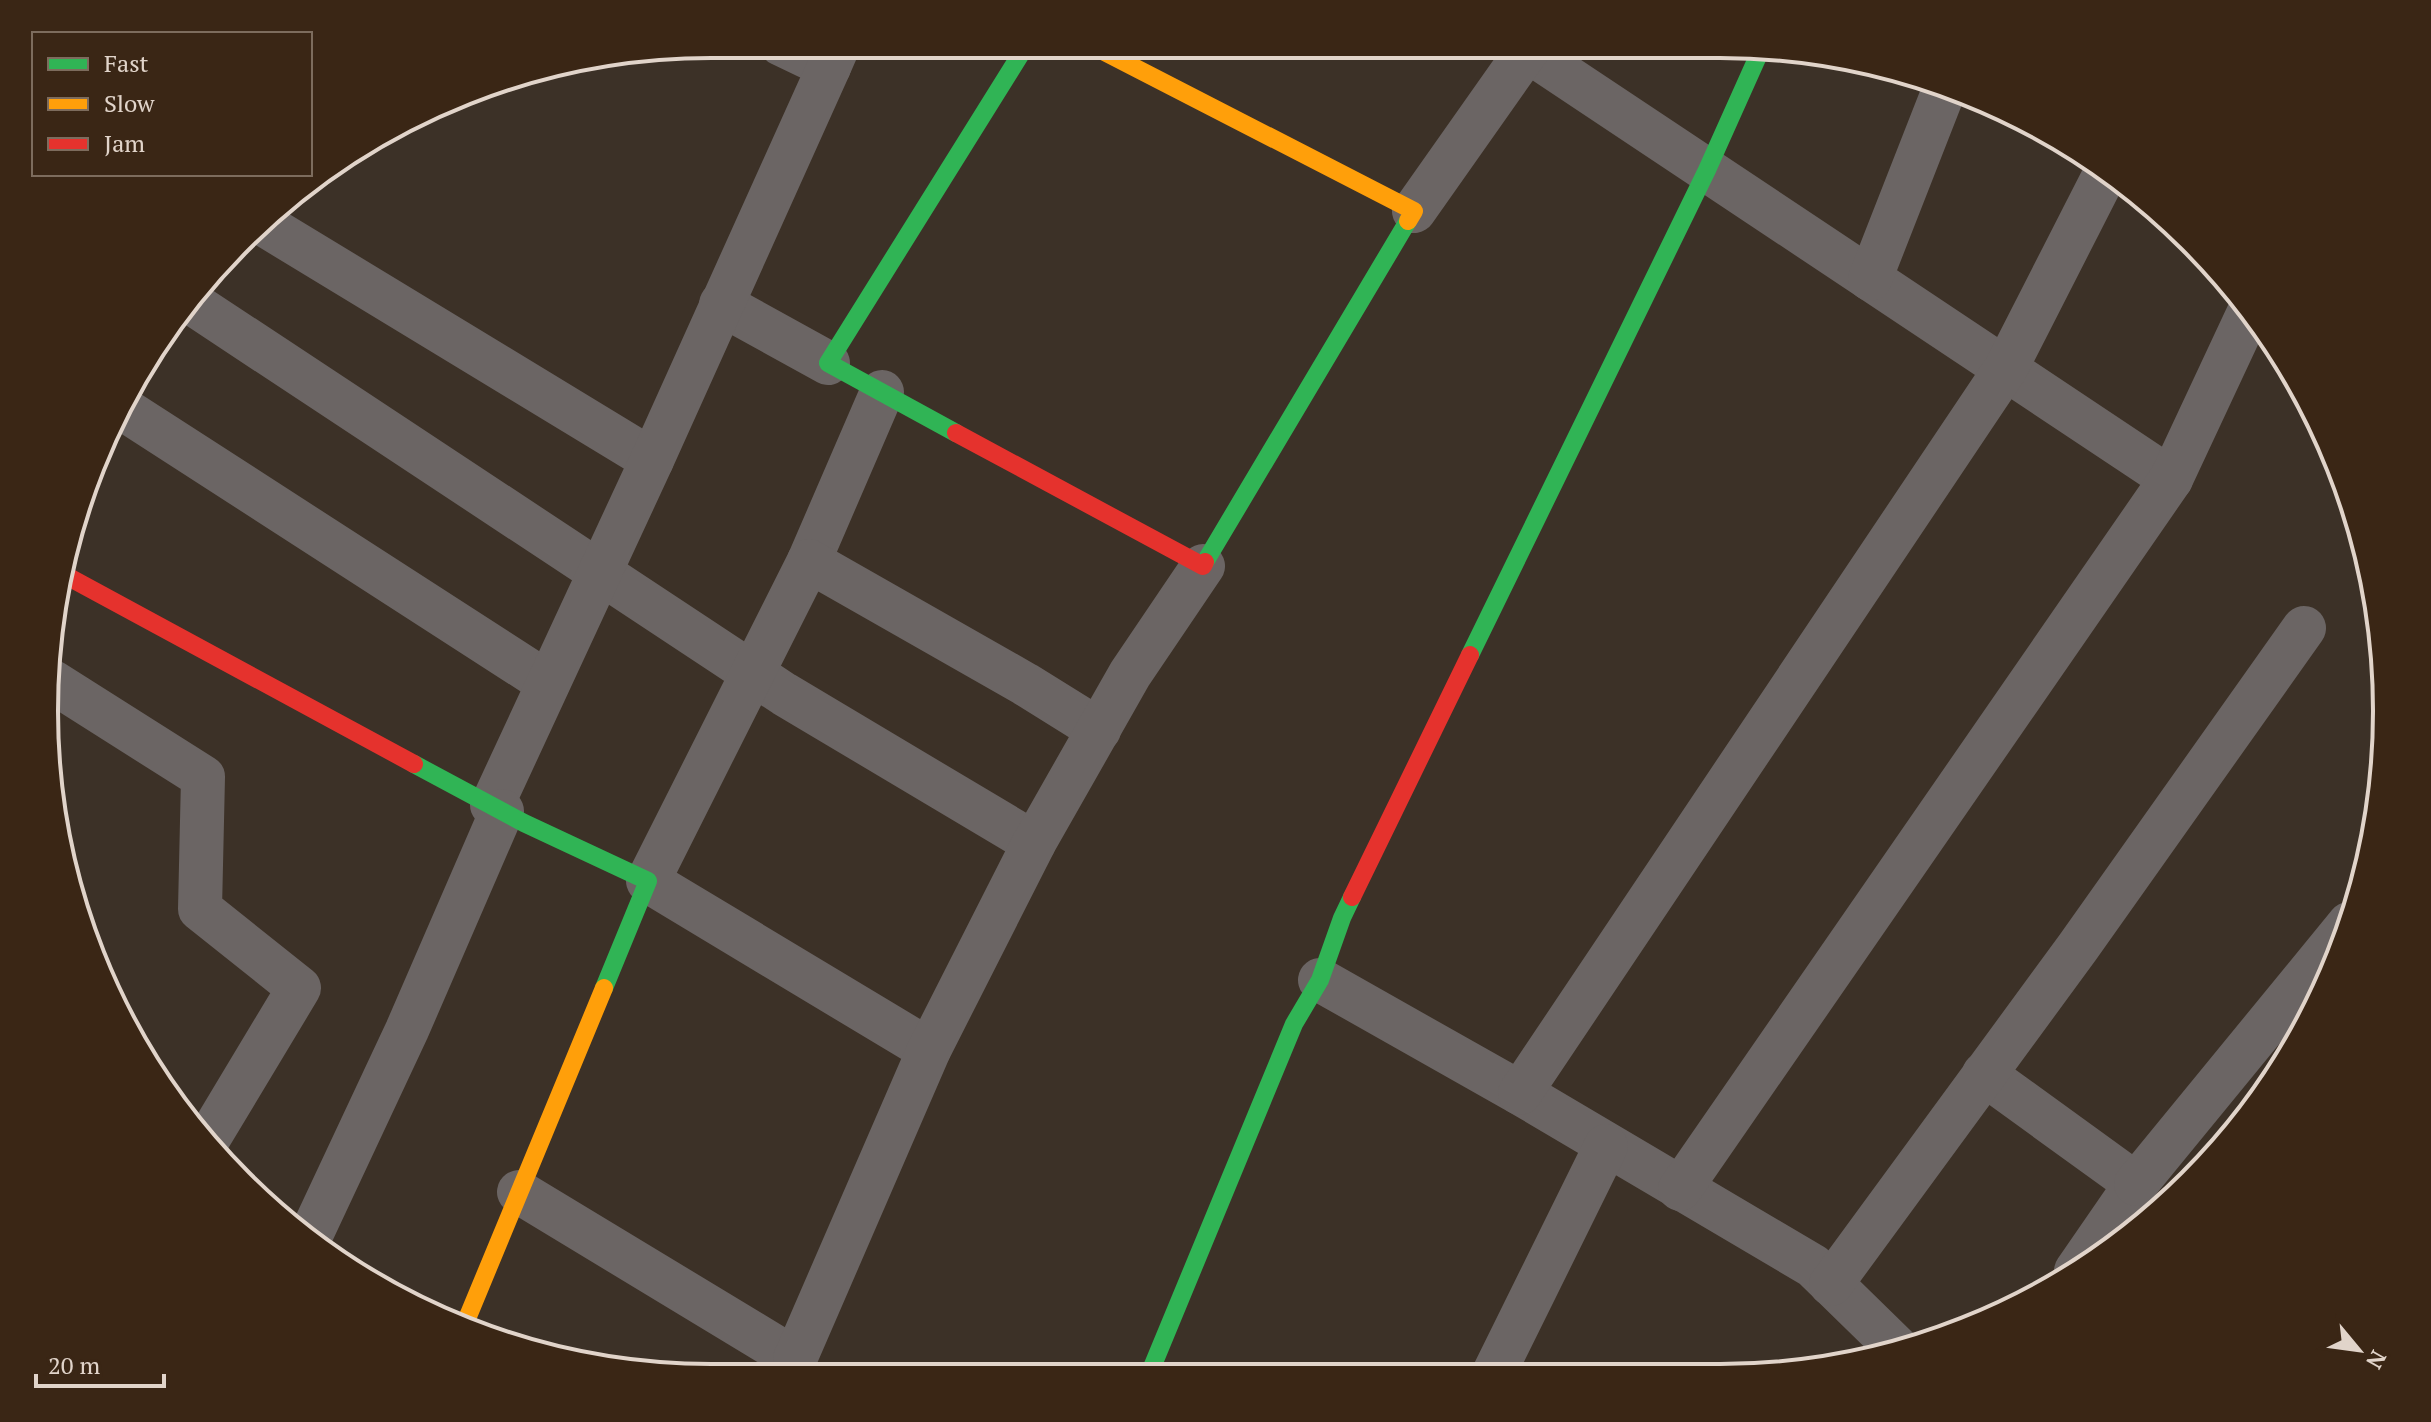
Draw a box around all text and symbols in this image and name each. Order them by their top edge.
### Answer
legend [32,32,312,176]
text: Fast [104,47,149,79]
text: Slow [104,87,155,119]
text: Jam [104,127,145,159]
north arrow [2319,1310,2399,1390]
scale bar [36,1338,164,1388]
text: N [2360,1346,2394,1375]
text: 20 m [48,1349,100,1381]

